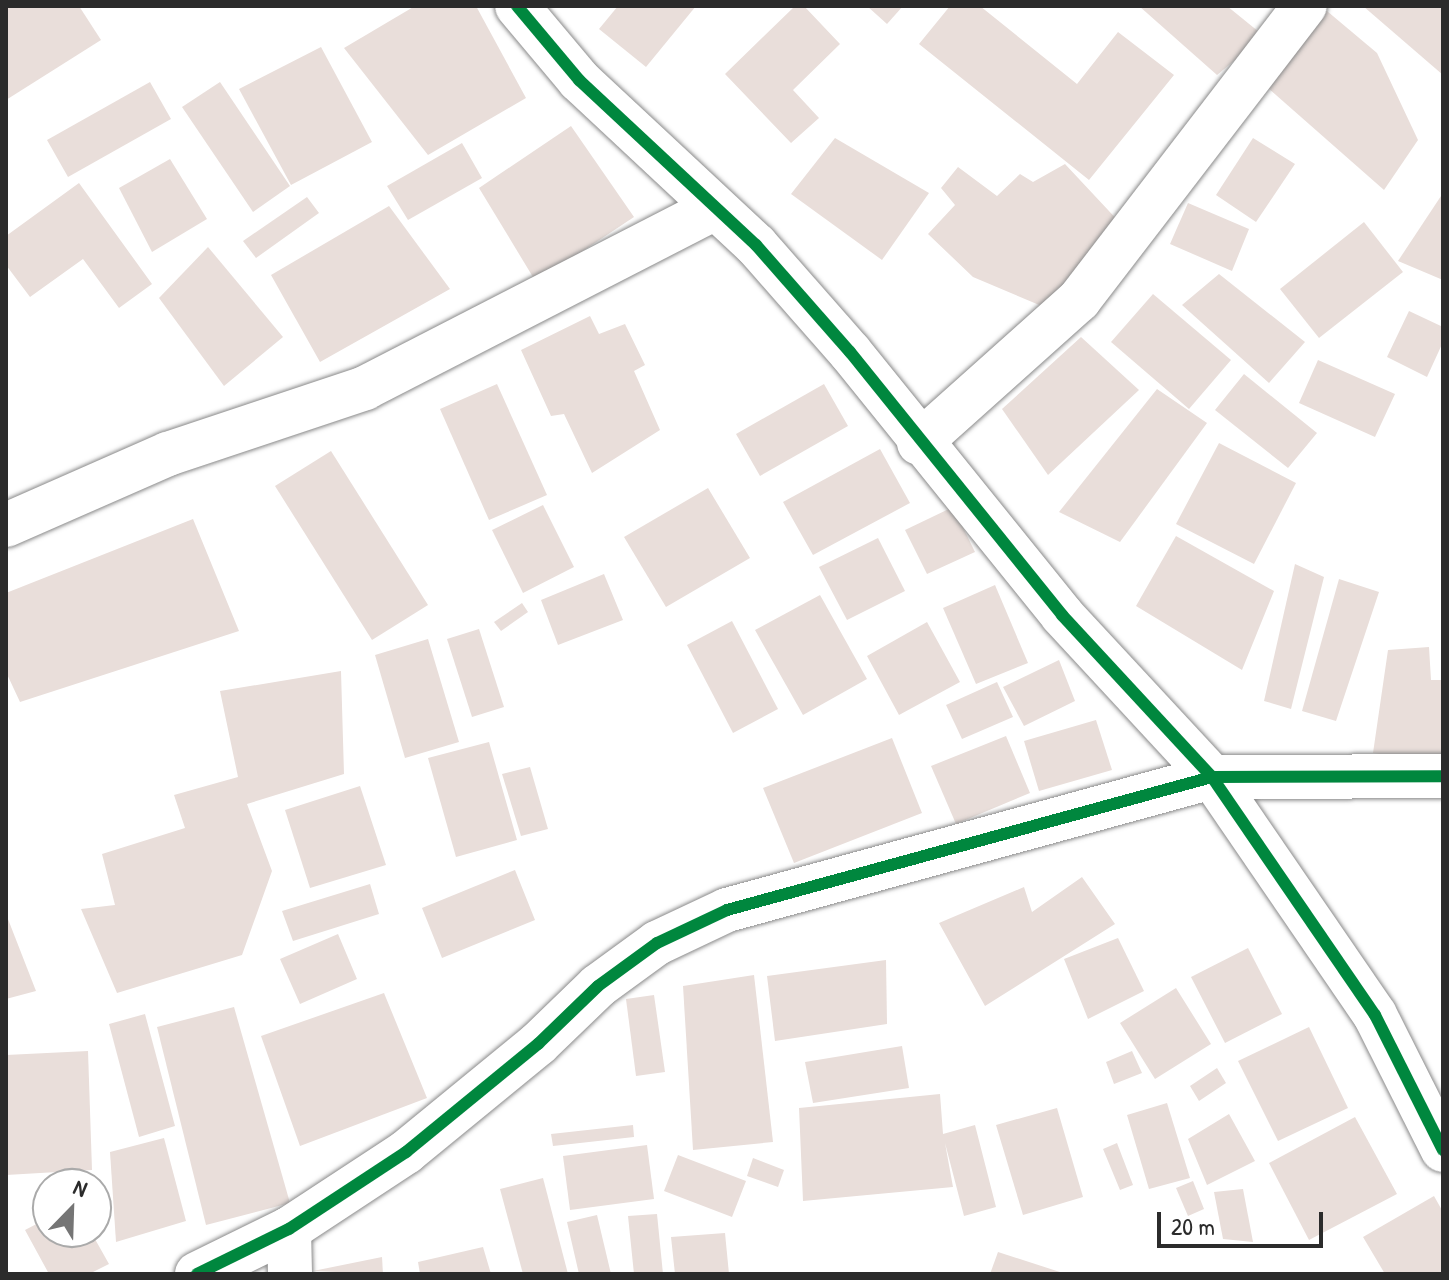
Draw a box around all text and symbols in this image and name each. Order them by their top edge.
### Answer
north arrow [32,1168,112,1248]
text: N [69,1172,92,1204]
scale bar [1161,1196,1327,1246]
text: 20 m [1171,1210,1215,1242]

